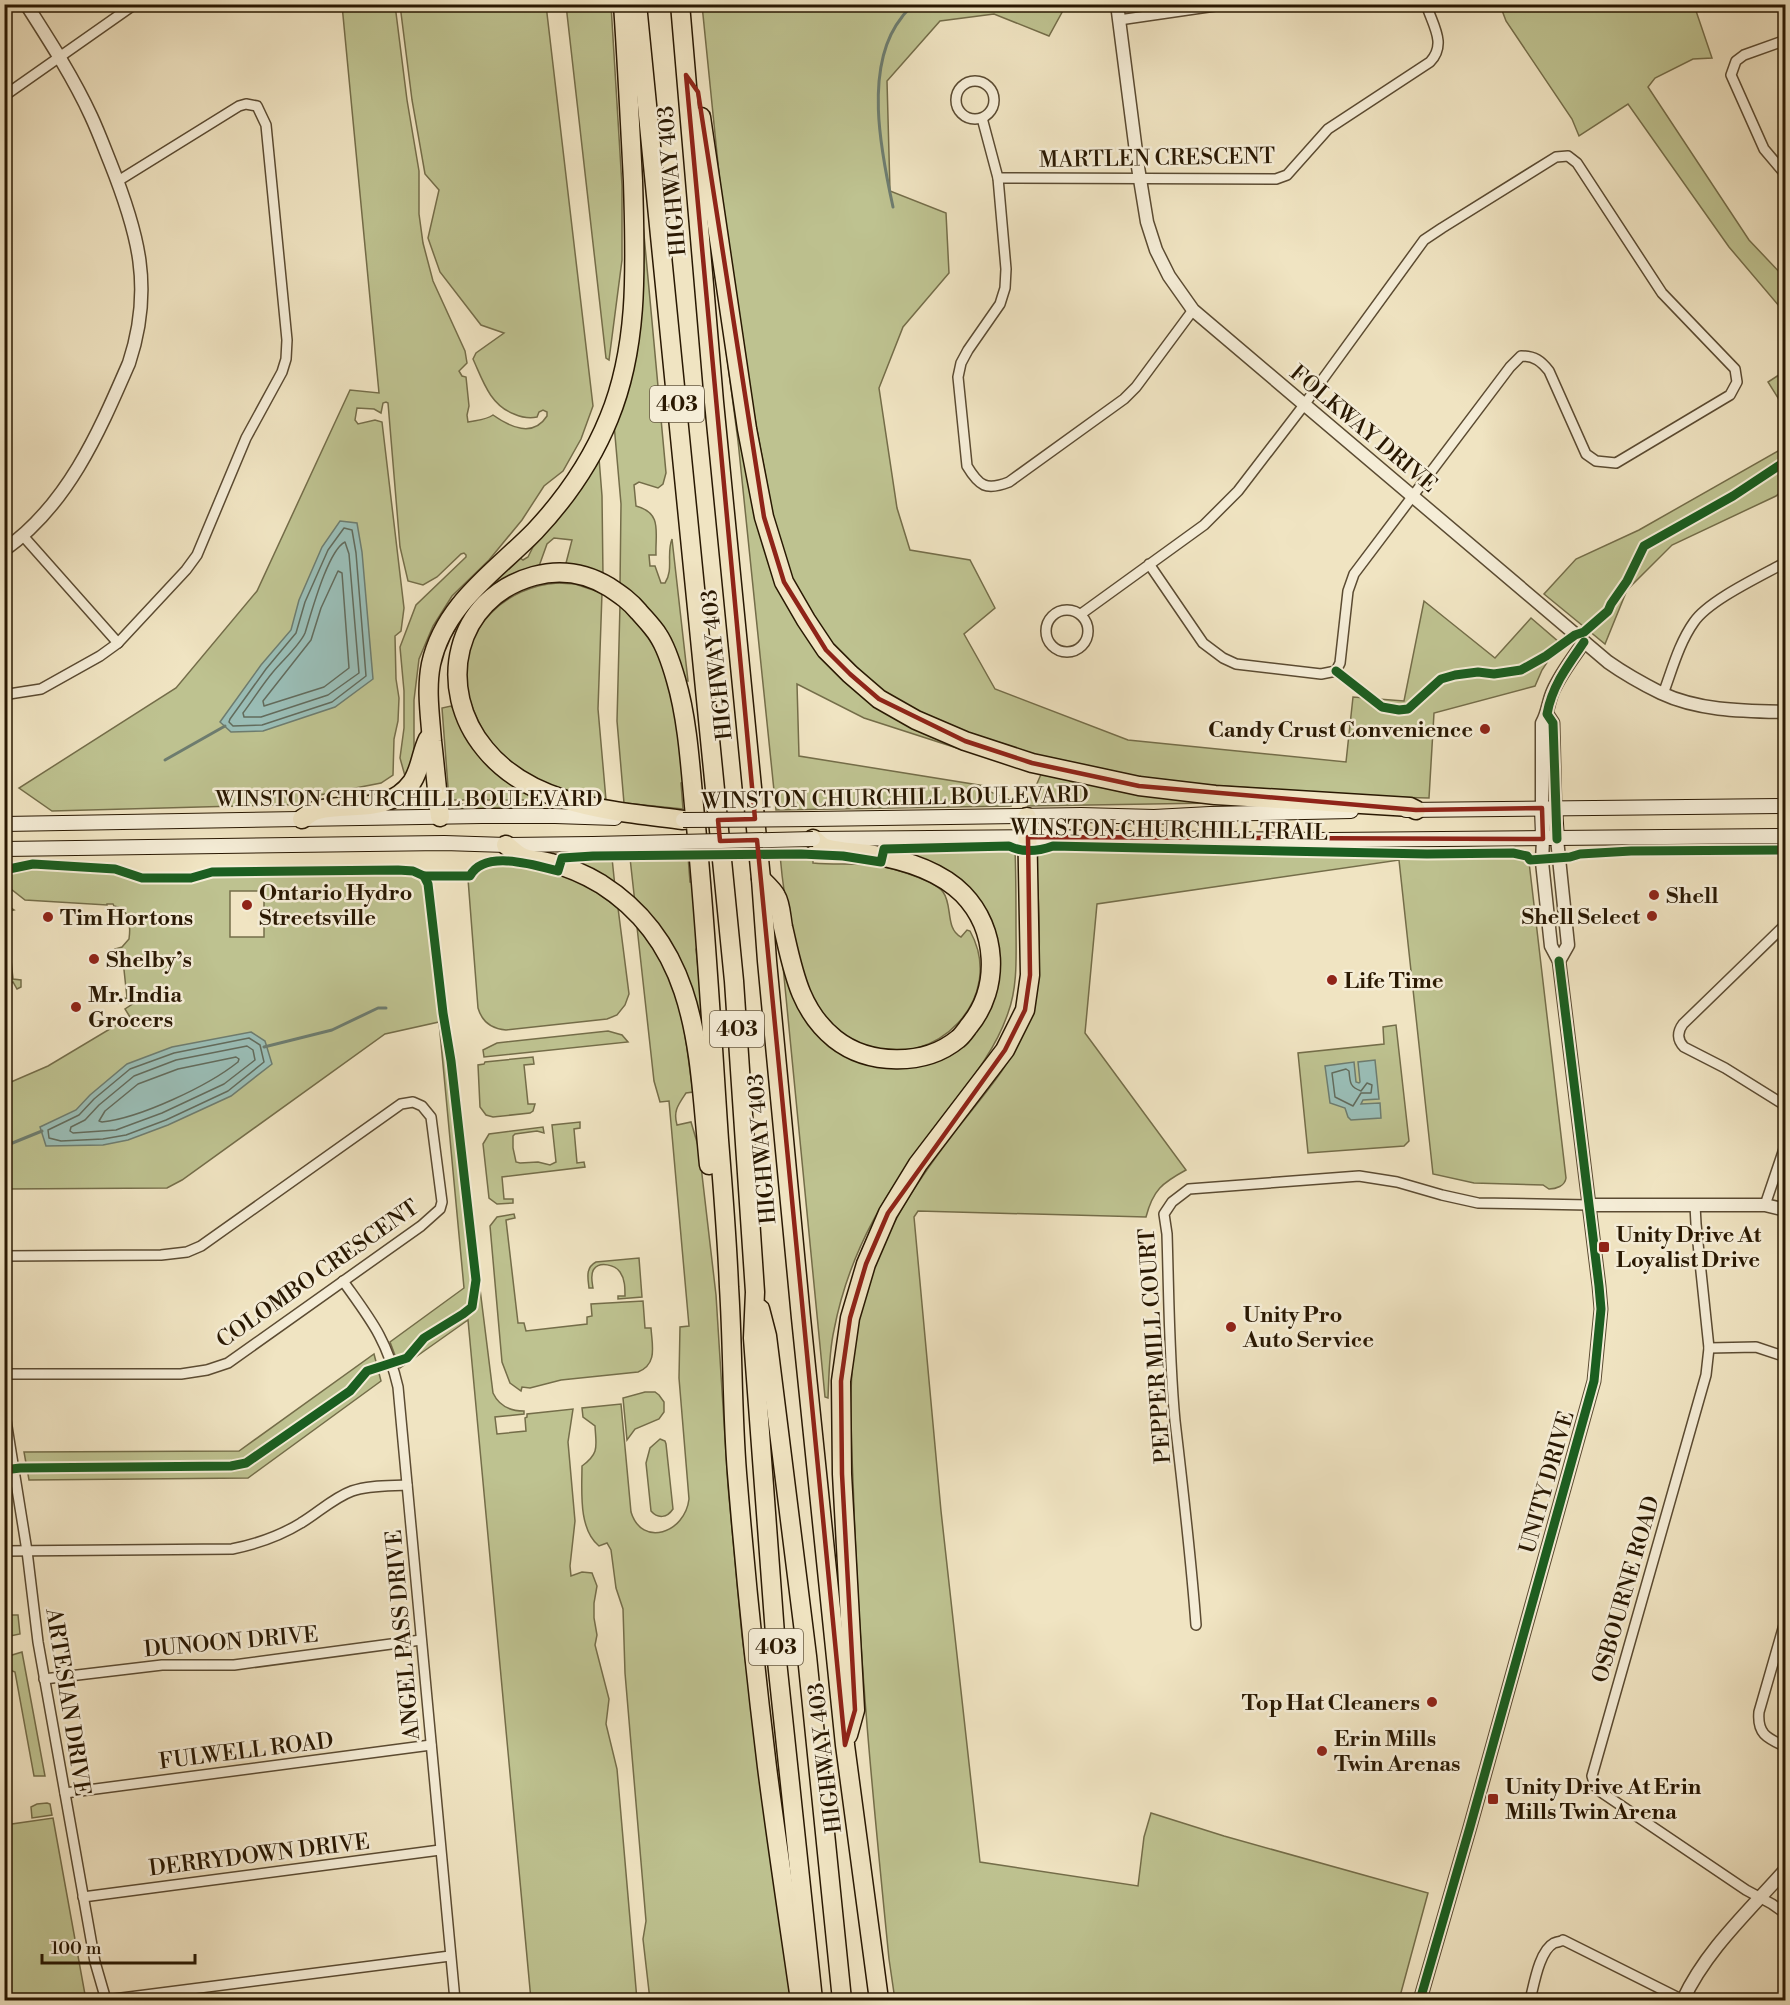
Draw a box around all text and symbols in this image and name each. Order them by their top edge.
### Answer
street label: HIGHWAY 403 [652,104,693,257]
street label: MARTLEN CRESCENT [1039,143,1275,174]
street label: FOLKWAY DRIVE [1284,360,1442,499]
road number: 403 [650,386,704,422]
street label: HIGHWAY 403 [696,588,739,741]
place label: Candy Crust Convenience [1208,717,1473,744]
marker: Candy Crust Convenience [1478,722,1492,736]
street label: WINSTON CHURCHILL BOULEVARD [700,782,1089,815]
street label: WINSTON CHURCHILL BOULEVARD [214,786,603,813]
street label: WINSTON CHURCHILL TRAIL [1009,814,1328,847]
place label: Ontario Hydro Streetsville [259,880,413,932]
place label: Shell [1666,883,1718,910]
marker: Shell [1647,888,1661,902]
marker: Ontario Hydro Streetsville [240,898,254,912]
place label: Shell Select [1521,904,1640,931]
place label: Tim Hortons [60,905,193,932]
marker: Shell Select [1645,909,1659,923]
marker: Tim Hortons [41,910,55,924]
place label: Shelby’s [106,947,192,974]
marker: Shelby’s [87,952,101,966]
place label: Life Time [1344,968,1444,995]
marker: Life Time [1325,973,1339,987]
place label: Mr. India Grocers [88,982,183,1034]
marker: Mr. India Grocers [69,1000,83,1014]
road number: 403 [710,1011,764,1047]
street label: HIGHWAY 403 [742,1072,783,1225]
street label: COLOMBO CRESCENT [212,1194,424,1354]
place label: Unity Drive At Loyalist Drive [1616,1222,1762,1274]
street label: PEPPER MILL COURT [1134,1227,1177,1464]
marker: Unity Drive At Loyalist Drive [1597,1240,1611,1254]
place label: Unity Pro Auto Service [1242,1302,1374,1354]
marker: Unity Pro Auto Service [1224,1320,1238,1334]
street label: UNITY DRIVE [1514,1408,1581,1557]
street label: OSBOURNE ROAD [1587,1493,1666,1686]
street label: ANGEL PASS DRIVE [381,1528,426,1742]
street label: ARTESIAN DRIVE [39,1605,96,1798]
street label: DUNOON DRIVE [143,1621,320,1664]
road number: 403 [749,1629,803,1665]
street label: HIGHWAY 403 [803,1681,848,1834]
place label: Top Hat Cleaners [1242,1690,1420,1717]
marker: Top Hat Cleaners [1425,1695,1439,1709]
place label: Erin Mills Twin Arenas [1334,1726,1460,1778]
street label: FULWELL ROAD [157,1727,335,1776]
marker: Erin Mills Twin Arenas [1315,1744,1329,1758]
place label: Unity Drive At Erin Mills Twin Arena [1505,1774,1702,1826]
marker: Unity Drive At Erin Mills Twin Arena [1486,1792,1500,1806]
street label: DERRYDOWN DRIVE [147,1829,371,1882]
scale bar [42,1927,195,1965]
text: 100 m [51,1937,102,1960]

